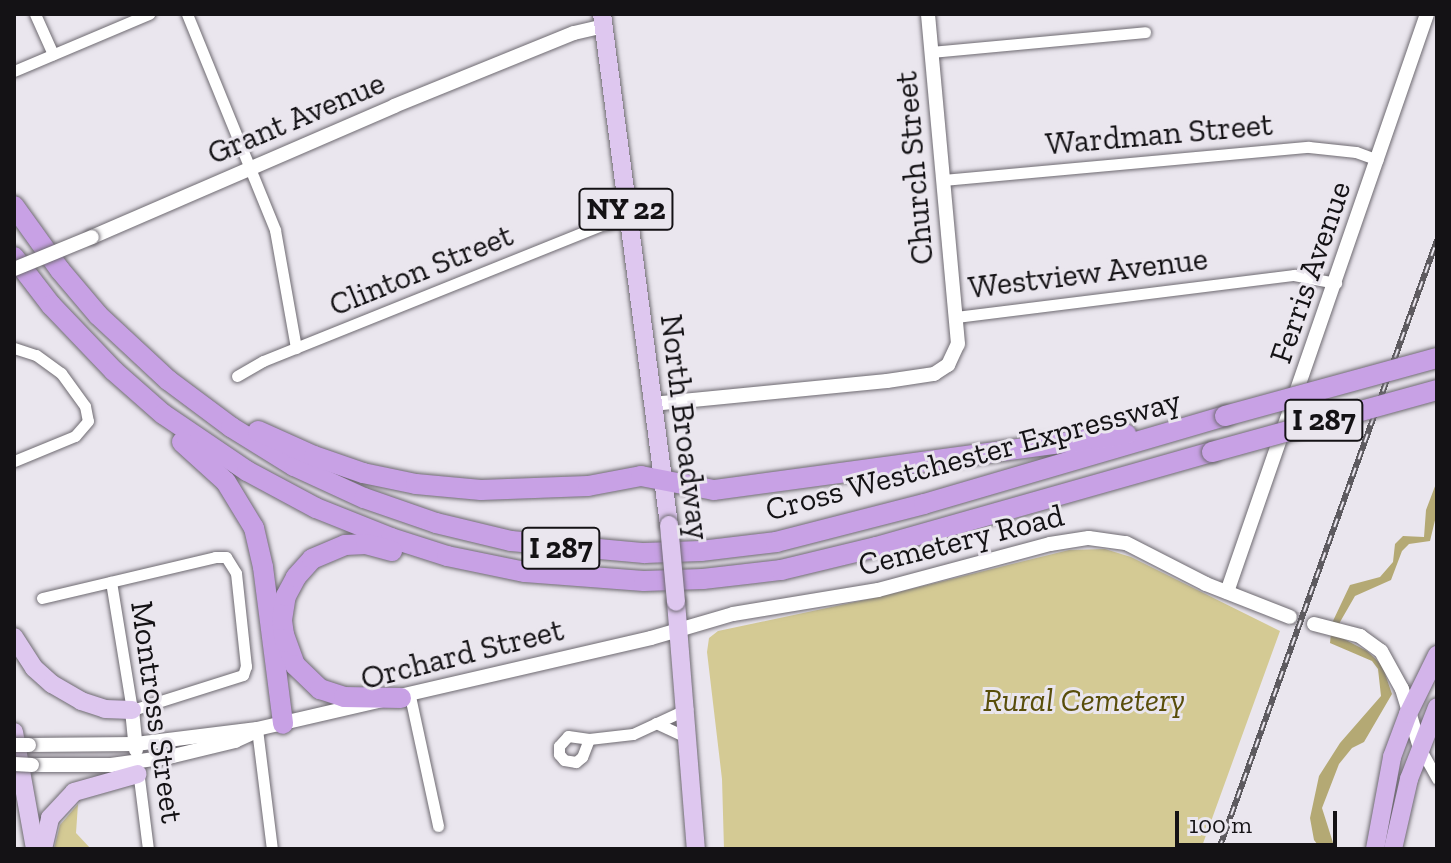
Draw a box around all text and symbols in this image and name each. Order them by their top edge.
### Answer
street label: Grant Avenue [201,63,391,173]
street label: Church Street [886,70,942,266]
street label: Wardman Street [1044,105,1274,163]
street label: Ferris Avenue [1261,176,1359,368]
road number: NY 22 [576,183,676,235]
street label: Clinton Street [324,216,518,324]
street label: Westview Avenue [965,239,1211,307]
street label: North Broadway [652,312,718,542]
street label: Cross Westchester Expressway [761,381,1185,529]
road number: I 287 [1284,394,1364,446]
street label: Cemetery Road [854,496,1068,584]
road number: I 287 [521,522,601,574]
street label: Montross Street [122,599,192,825]
street label: Orchard Street [357,610,567,698]
park label: Rural Cemetery [983,681,1185,719]
scale bar [1179,795,1341,845]
text: 100 m [1189,810,1252,839]

